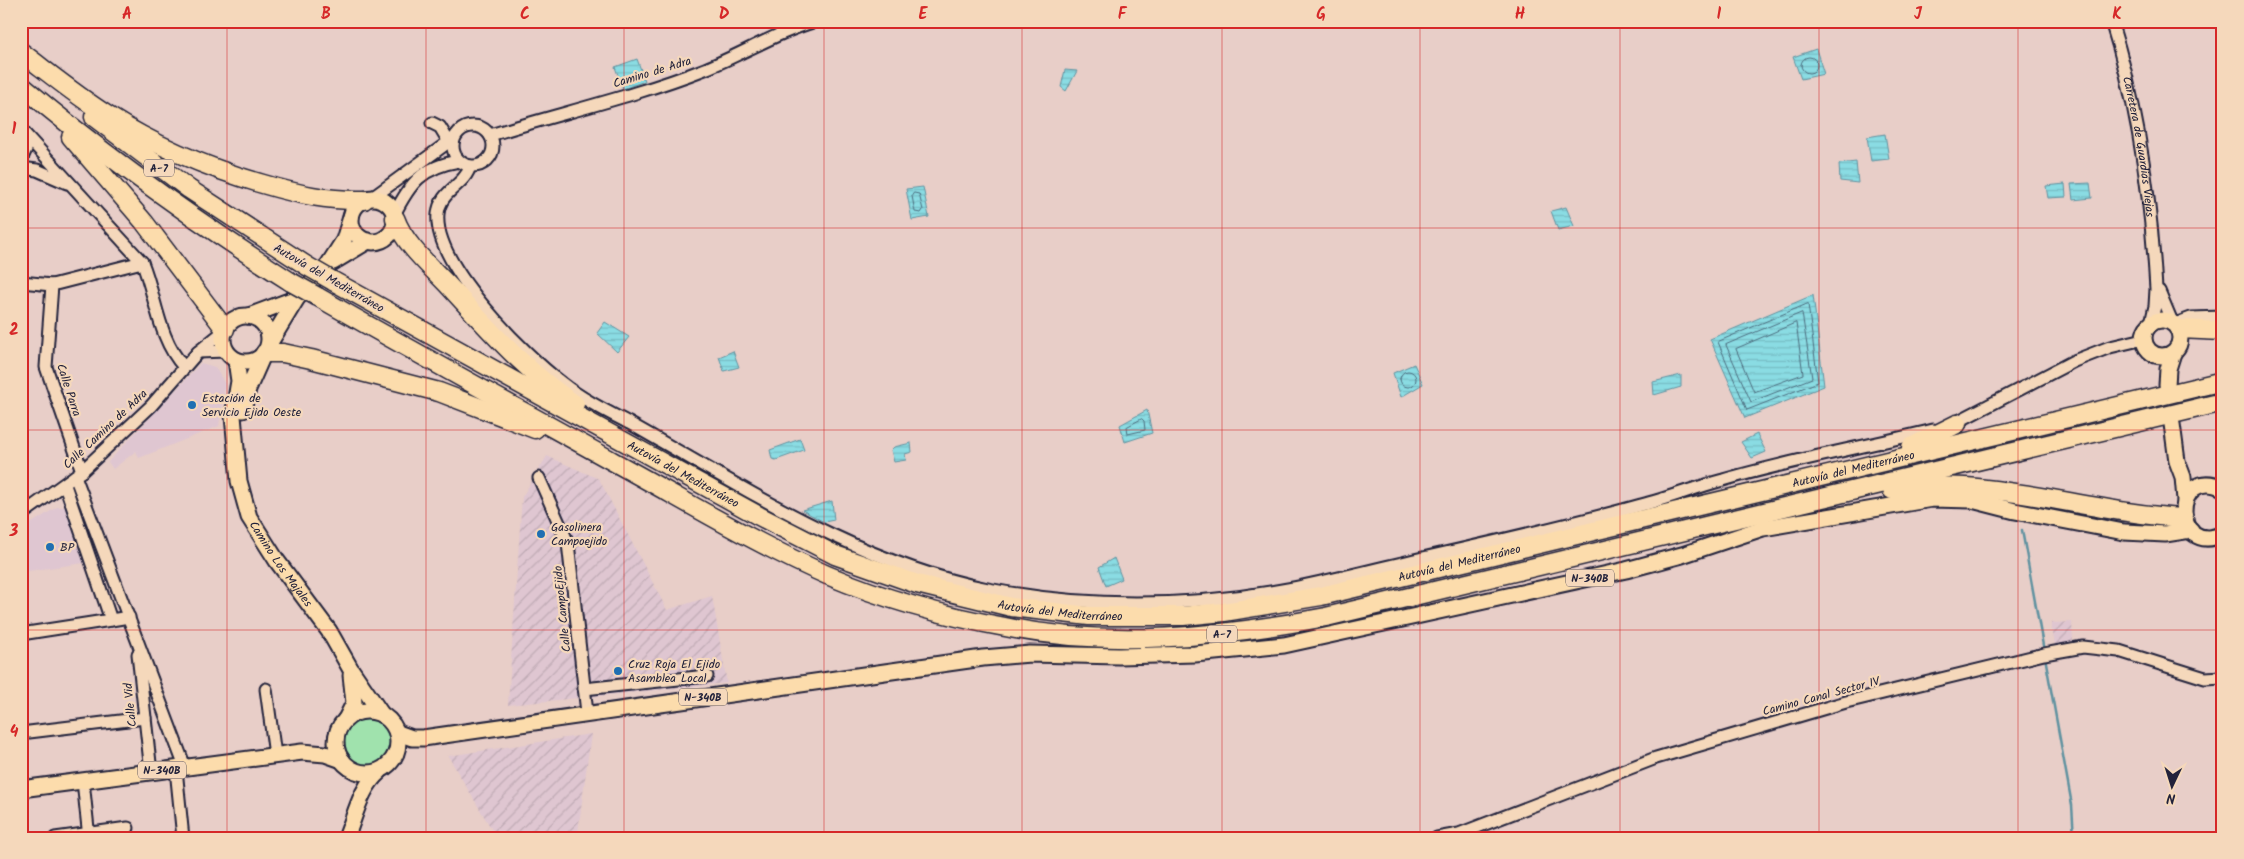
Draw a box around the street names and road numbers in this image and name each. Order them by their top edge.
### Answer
street label: Camino de Adra [611,51,694,93]
street label: Carretera de Guardias Viejas [2117,74,2159,218]
road number: A-7 [144,160,174,177]
street label: Autovía del Mediterráneo [270,239,388,318]
street label: Calle Parra [51,361,86,419]
street label: Calle Camino de Adra [59,385,152,474]
street label: Autovía del Mediterráneo [624,436,743,513]
street label: Autovía del Mediterráneo [1790,446,1917,493]
street label: Camino Los Majales [244,517,317,611]
street label: Autovía del Mediterráneo [1396,540,1523,587]
street label: Calle CampoEjido [549,565,576,653]
road number: N-340B [1566,570,1614,586]
street label: Autovía del Mediterráneo [996,595,1123,626]
road number: A-7 [1207,626,1237,642]
street label: Camino Canal Sector IV [1760,671,1883,721]
street label: Calle Vid [119,681,142,728]
road number: N-340B [679,689,727,706]
road number: N-340B [138,762,186,778]

